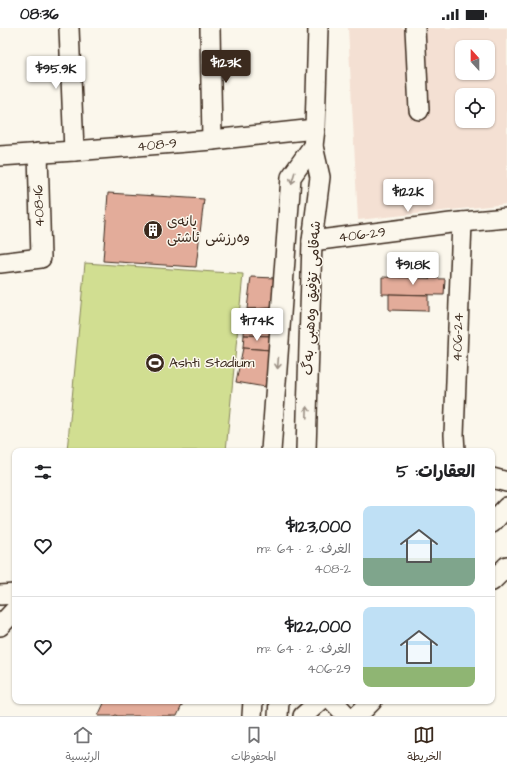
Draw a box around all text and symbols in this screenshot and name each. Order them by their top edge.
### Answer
text: 08:36 [20,4,59,25]
north arrow [455,40,495,80]
map controls [455,40,495,128]
pin: $123K [198,50,254,84]
text: $123K [211,54,241,72]
pin: $95.9K [23,56,89,90]
text: $95.9K [36,60,76,78]
button: locate [455,88,495,128]
street label: 408-9 [136,133,178,157]
one-way arrow [289,172,296,185]
pin: $122K [380,179,436,213]
text: $122K [392,183,424,201]
street label: 408-16 [28,184,50,228]
place label: یانەی وەرزشی ئاشتی [167,212,250,248]
building icon: یانەی وەرزشی ئاشتی [142,219,164,241]
street label: شەقامی تۆفیق وەهبی بەگ [298,220,326,376]
street label: 406-29 [337,222,387,248]
pin: $91.8K [380,252,446,286]
text: $91.8K [396,256,430,274]
pin: $174K [229,308,285,342]
text: $174K [240,312,274,330]
street label: 406-24 [447,312,469,362]
sports icon: Ashti Stadium [144,352,166,374]
place label: Ashti Stadium [169,353,254,373]
one-way arrow [274,356,281,369]
one-way arrow [303,406,311,419]
text: العقارات: 5 [396,460,475,484]
icon: filters [32,461,54,483]
text: $123,000 [286,515,351,539]
icon: home [395,522,443,570]
icon: heart [32,535,54,557]
text: الغرف: 2 · 64 m² [257,540,351,558]
text: 408-2 [314,560,351,578]
text: $122,000 [285,615,351,639]
icon: home [395,623,443,671]
icon: heart [32,636,54,658]
text: الغرف: 2 · 64 m² [257,640,351,658]
text: 406-29 [307,660,351,678]
tab: الرئيسية [66,724,100,766]
tab: المحفوظات [231,724,276,766]
tab: الخريطة [407,724,442,766]

